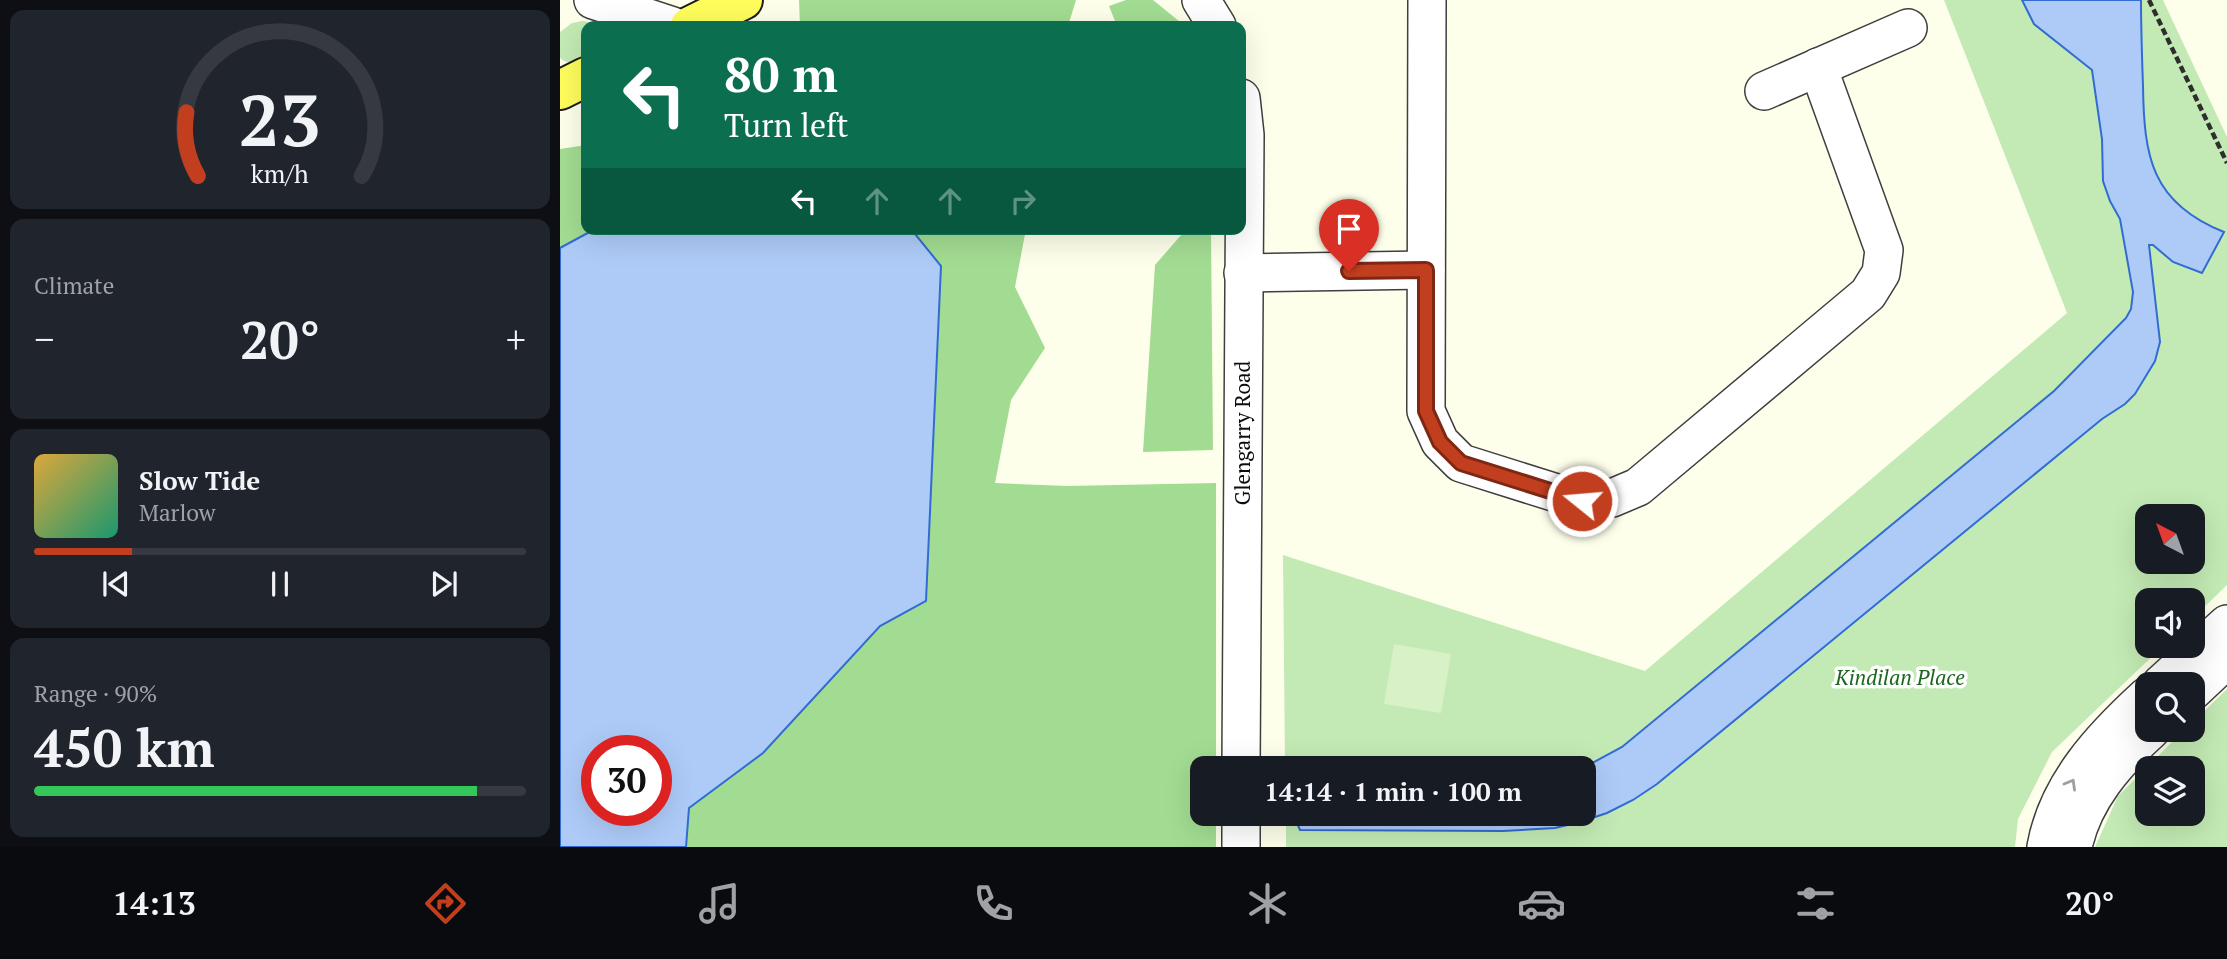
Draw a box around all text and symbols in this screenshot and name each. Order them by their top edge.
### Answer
text: 80 m [724,41,838,106]
icon: left [609,49,700,140]
text: 23 [239,70,321,167]
text: Turn left [724,104,848,146]
text: km/h [251,156,309,189]
icon: left [785,182,823,220]
icon: ahead [858,182,896,220]
icon: ahead [931,182,969,220]
icon: right [1004,182,1042,220]
pin [1319,199,1379,271]
icon: arrive [1330,210,1368,248]
text: Climate [34,270,114,301]
text: 20° [240,305,320,374]
text: − [34,314,54,364]
text: + [506,314,526,364]
street label: Glengarry Road [1228,360,1256,505]
text: Slow Tide [139,463,260,497]
position arrow [1545,464,1619,538]
text: Marlow [139,497,216,528]
north arrow [2135,504,2205,574]
map controls [2135,504,2205,826]
icon: previous [97,565,135,603]
icon: pause [261,565,299,603]
icon: next [425,565,463,603]
button: sound [2135,588,2205,658]
park label: Kindilan Place [1834,663,1965,691]
button: search [2135,672,2205,742]
text: Range · 90% [34,678,157,709]
text: 450 km [34,713,215,782]
speed limit sign: 30 [581,735,672,826]
button: layers [2135,756,2205,826]
text: 14:14 · 1 min · 100 m [1264,774,1522,808]
one-way arrow [2063,779,2076,791]
icon: directions [421,879,470,928]
icon: music [695,879,744,928]
icon: phone [969,879,1018,928]
icon: climate [1243,879,1292,928]
icon: car [1517,879,1566,928]
icon: filters [1791,879,1840,928]
text: 14:13 [113,882,196,924]
text: 20° [2065,882,2114,924]

